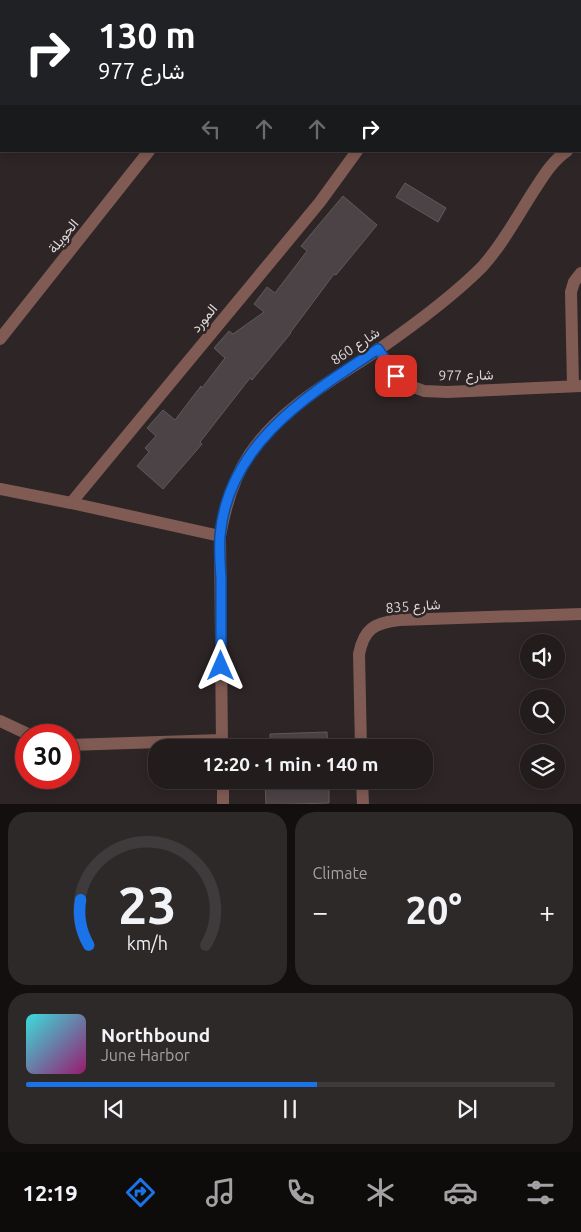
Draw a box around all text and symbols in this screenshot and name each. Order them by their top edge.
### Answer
text: 130 m [98,15,196,55]
icon: right [15,20,80,85]
text: شارع 977 [98,58,185,83]
icon: left [197,115,225,143]
icon: ahead [250,115,278,143]
icon: ahead [303,115,331,143]
icon: right [356,115,384,143]
street label: الحويلة [44,216,82,257]
street label: المورد [188,301,221,336]
street label: شارع 860 [328,324,384,371]
pin [375,355,417,397]
icon: arrive [382,362,410,390]
street label: شارع 977 [438,367,494,386]
street label: شارع 835 [385,596,441,619]
map controls [520,634,565,789]
button: sound [520,634,565,679]
position arrow [194,639,246,691]
button: search [520,689,565,734]
speed limit sign: 30 [15,724,80,789]
button: layers [520,744,565,789]
text: 12:20 · 1 min · 140 m [203,753,378,775]
text: Climate [313,864,368,882]
text: 23 [118,876,177,934]
text: 20° [406,889,462,931]
text: − [313,896,328,927]
text: + [539,896,555,927]
text: km/h [127,933,168,953]
text: Northbound [101,1024,210,1046]
text: June Harbor [101,1046,190,1064]
icon: previous [100,1095,128,1123]
icon: pause [276,1095,304,1123]
icon: next [453,1095,481,1123]
icon: directions [123,1175,158,1210]
icon: music [203,1175,238,1210]
icon: phone [283,1175,318,1210]
icon: climate [363,1175,398,1210]
icon: car [443,1175,478,1210]
icon: filters [523,1175,558,1210]
text: 12:19 [23,1180,78,1205]

